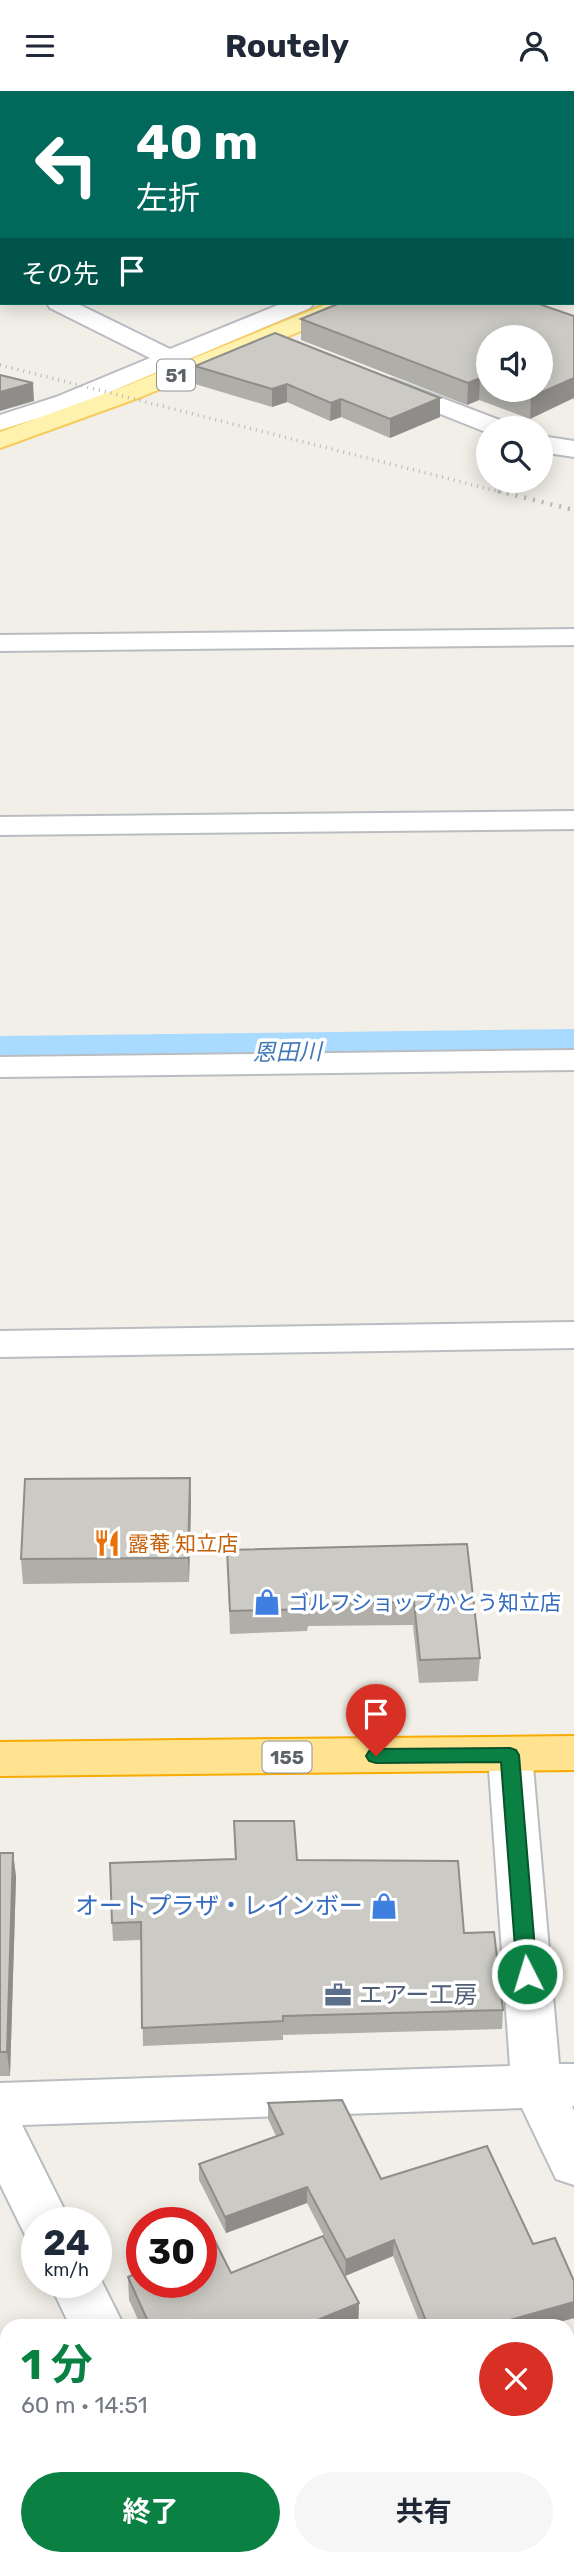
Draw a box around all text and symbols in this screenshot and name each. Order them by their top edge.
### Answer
icon: menu [21,27,59,65]
text: Routely [225,27,349,65]
icon: person [515,27,553,65]
text: 40 m [136,113,258,171]
icon: left [21,119,112,210]
text: 左折 [136,179,200,217]
icon: arrive [113,252,151,290]
text: その先 [21,259,99,290]
map controls [476,325,553,493]
button: sound [476,325,553,402]
road number: 51 [157,359,195,391]
button: search [476,416,553,493]
water label: 恩田川 [252,1037,325,1067]
restaurant icon: 露菴 知立店 [92,1528,122,1558]
place label: 露菴 知立店 [128,1531,238,1556]
shop icon: ゴルフショップかとう知立店 [252,1587,282,1617]
place label: ゴルフショップかとう知立店 [288,1590,561,1615]
pin [346,1684,406,1756]
icon: arrive [357,1695,395,1733]
road number: 155 [262,1741,312,1773]
shop icon: オートプラザ・レインボー [369,1891,399,1921]
place label: オートプラザ・レインボー [75,1892,363,1920]
position arrow [490,1937,564,2011]
office icon: エアー工房 [323,1980,353,2010]
place label: エアー工房 [359,1981,478,2009]
speed limit sign: 30 [126,2207,217,2298]
text: 24 [43,2222,90,2264]
text: km/h [44,2259,89,2281]
text: 1 分 [21,2340,93,2390]
button: close [479,2342,553,2416]
text: 60 m · 14:51 [21,2391,148,2419]
button: 終了 [21,2472,280,2552]
button: 共有 [294,2472,553,2552]

